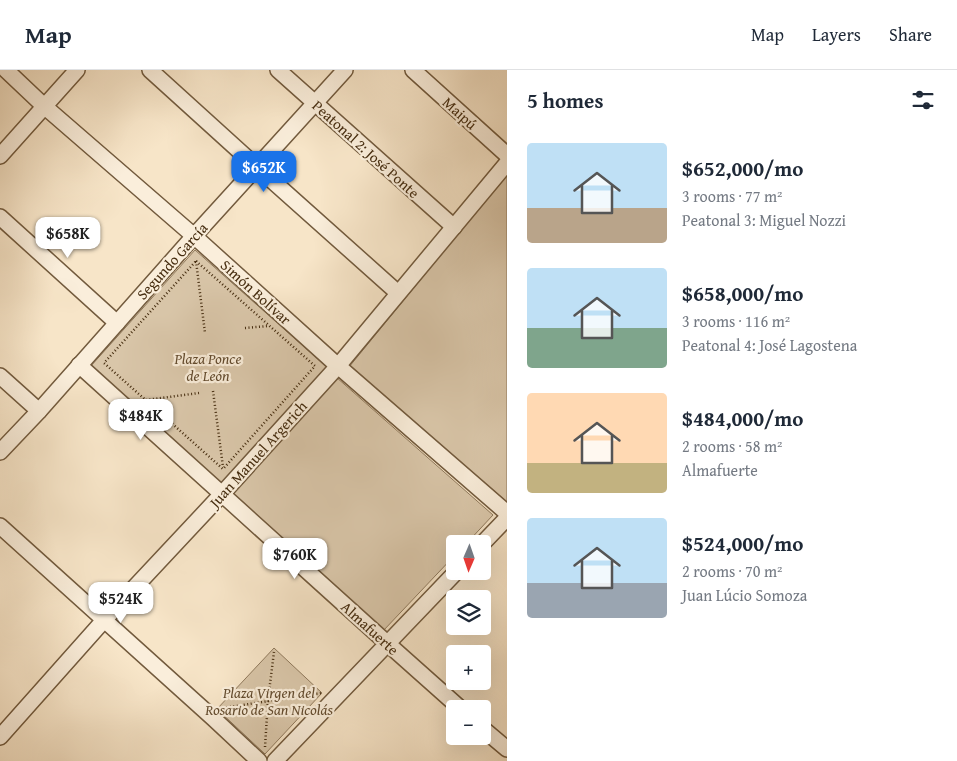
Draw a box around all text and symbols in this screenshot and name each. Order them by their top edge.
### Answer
text: Map [25,17,72,52]
text: Map [751,21,784,48]
text: Layers [812,21,861,48]
text: Share [889,21,932,48]
text: 5 homes [527,85,603,116]
icon: filters [909,86,937,114]
street label: Maipú [438,92,482,135]
street label: Peatonal 2: José Ponte [308,95,424,203]
pin: $652K [229,150,299,193]
text: $652,000/mo [682,153,803,184]
text: $652K [242,155,286,179]
icon: home [567,163,627,223]
text: 3 rooms · 77 m² [682,184,782,208]
text: Peatonal 3: Miguel Nozzi [682,208,846,232]
pin: $658K [33,216,103,259]
street label: Segundo García [132,218,212,304]
text: $658K [46,221,90,245]
street label: Simón Bolívar [216,255,296,329]
text: $658,000/mo [682,278,803,309]
icon: home [567,288,627,348]
text: 3 rooms · 116 m² [682,309,790,333]
text: Peatonal 4: José Lagostena [682,333,857,357]
park label: Plaza Ponce de León [174,348,241,386]
street label: Juan Manuel Argerich [203,396,312,513]
pin: $484K [106,398,176,441]
text: $484K [119,403,163,427]
text: $484,000/mo [682,403,803,434]
icon: home [567,413,627,473]
text: 2 rooms · 58 m² [682,434,782,458]
text: Almafuerte [682,458,758,482]
text: $524,000/mo [682,528,803,559]
north arrow [446,535,491,580]
map controls [446,535,491,745]
pin: $760K [260,538,330,580]
icon: home [567,538,627,598]
text: $760K [273,542,317,566]
text: 2 rooms · 70 m² [682,559,782,583]
pin: $524K [86,582,156,624]
text: Juan Lúcio Somoza [682,583,807,607]
text: $524K [99,586,143,610]
button: layers [446,590,491,635]
street label: Almafuerte [337,596,403,660]
button: + [446,645,491,690]
park label: Plaza Virgen del Rosario de San Nicolás [204,682,333,720]
button: − [446,700,491,745]

